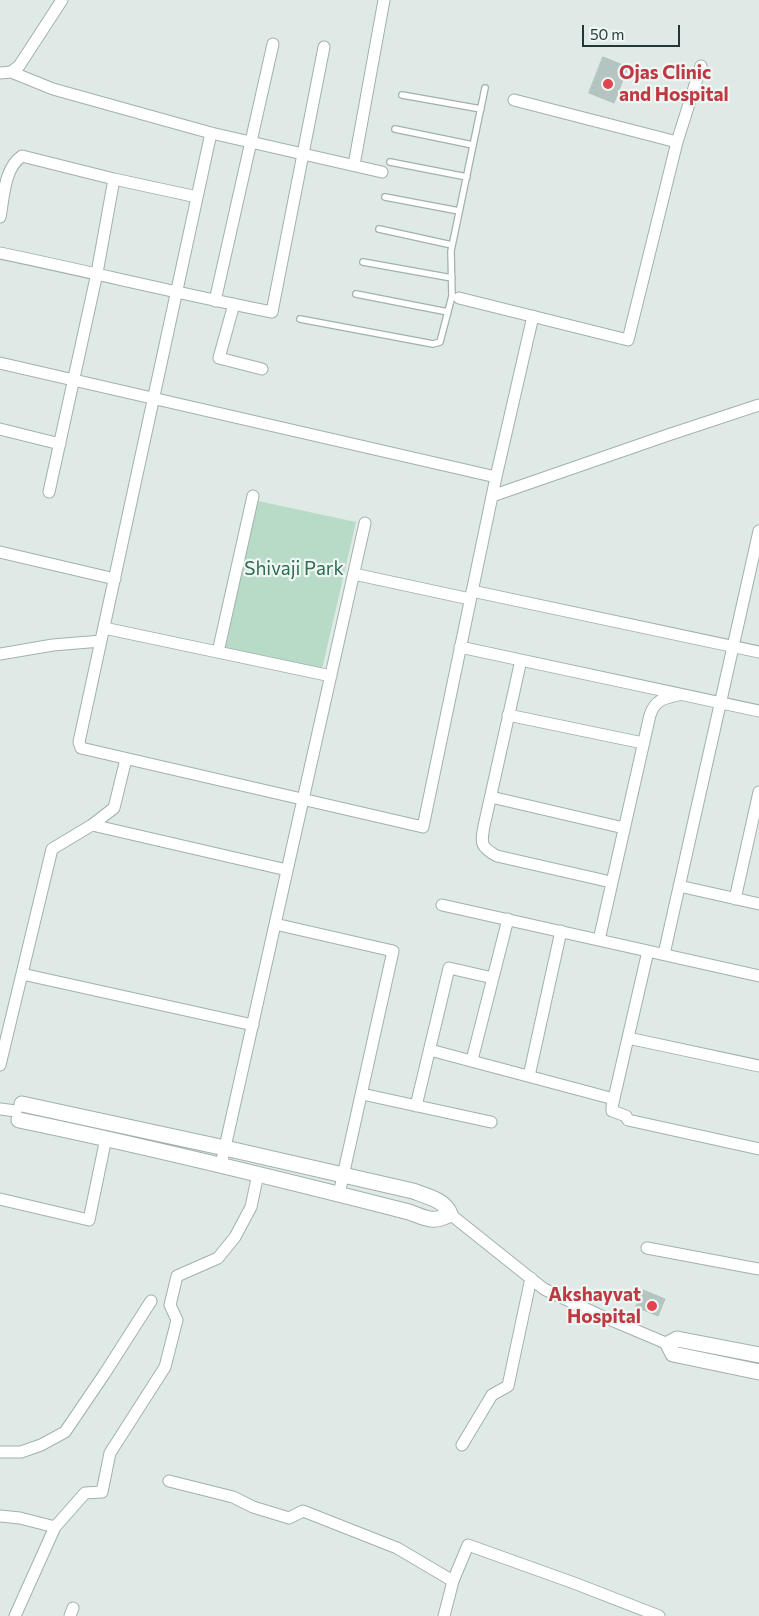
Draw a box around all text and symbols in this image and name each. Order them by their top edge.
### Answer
scale bar [584,15,682,47]
text: 50 m [590,25,624,43]
place label: Ojas Clinic and Hospital [619,62,729,106]
marker: Ojas Clinic and Hospital [601,77,615,91]
park label: Shivaji Park [244,558,344,580]
place label: Akshayvat Hospital [548,1284,641,1328]
marker: Akshayvat Hospital [645,1299,659,1313]

